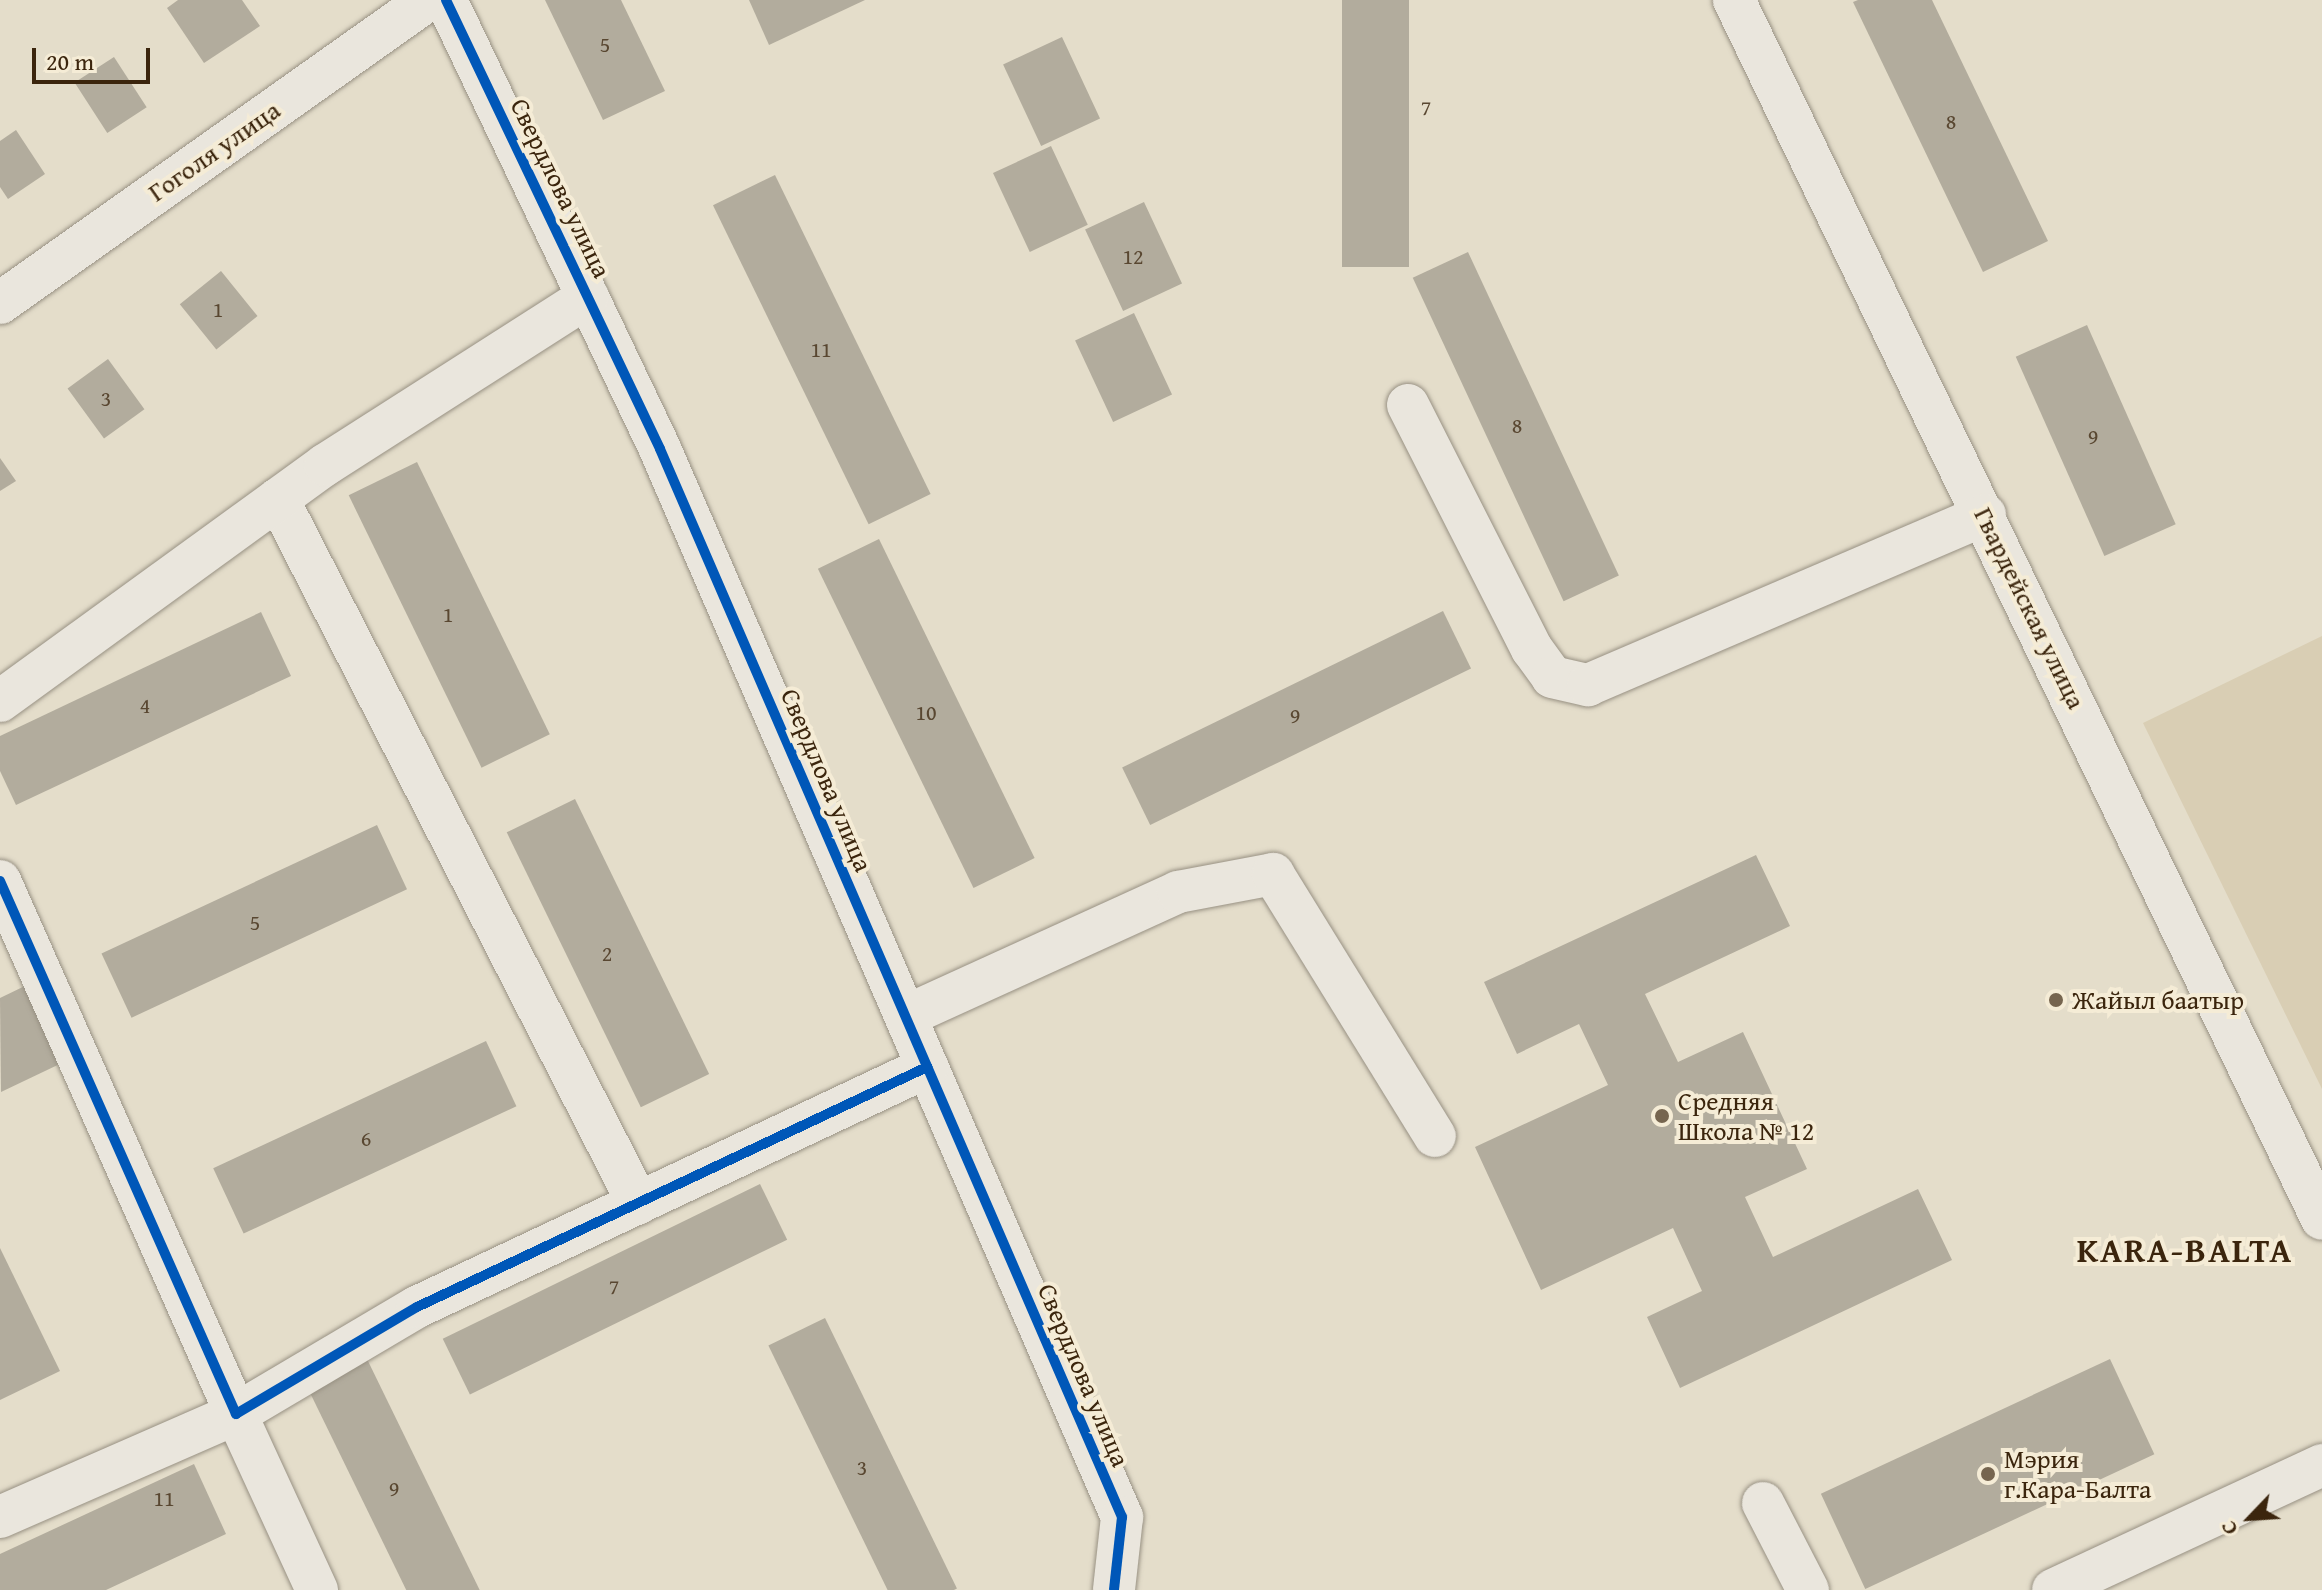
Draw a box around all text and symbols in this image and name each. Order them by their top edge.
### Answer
scale bar [36,32,154,82]
house number: 5 [600,32,610,58]
text: 20 m [46,44,94,79]
street label: Свердлова улица [504,93,618,283]
street label: Гоголя улица [142,94,286,208]
house number: 7 [1421,95,1431,121]
house number: 8 [1946,109,1956,135]
house number: 12 [1122,244,1144,270]
house number: 1 [213,297,223,323]
house number: 11 [810,337,832,363]
house number: 3 [101,386,111,412]
house number: 8 [1512,413,1522,439]
house number: 9 [2088,424,2098,450]
street label: Гвардейская улица [1968,502,2092,714]
house number: 1 [443,602,453,628]
street label: Свердлова улица [774,684,880,876]
house number: 4 [140,693,150,719]
house number: 10 [915,700,937,726]
house number: 9 [1290,703,1300,729]
house number: 5 [250,910,260,936]
house number: 2 [602,941,612,967]
place label: Жайыл баатыр [2072,984,2244,1016]
marker: Жайыл баатыр [2047,991,2065,1009]
place label: Средняя Школа № 12 [1678,1085,1814,1146]
marker: Средняя Школа № 12 [1653,1107,1671,1125]
house number: 6 [361,1126,371,1152]
district label: KARA-BALTA [2077,1230,2293,1270]
house number: 7 [609,1274,619,1300]
street label: Свердлова улица [1031,1279,1137,1471]
place label: Мэрия г.Кара-Балта [2004,1443,2151,1504]
house number: 3 [857,1455,867,1481]
marker: Мэрия г.Кара-Балта [1979,1465,1997,1483]
house number: 9 [389,1476,399,1502]
north arrow [2210,1478,2290,1558]
house number: 11 [153,1486,175,1512]
text: С [2211,1516,2245,1541]

